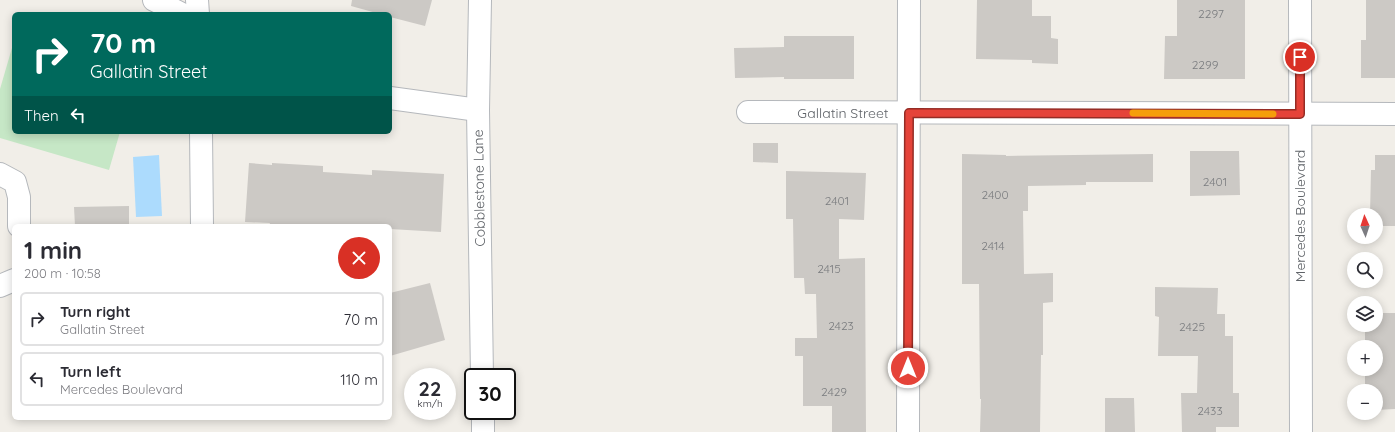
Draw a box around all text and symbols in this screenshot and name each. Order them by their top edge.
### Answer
house number: 2297 [1198,6,1224,21]
text: 70 m [90,25,156,60]
icon: right [24,28,76,80]
pin [1283,40,1317,74]
icon: arrive [1289,46,1311,68]
house number: 2299 [1192,57,1219,72]
text: Gallatin Street [90,60,207,83]
icon: left [67,104,89,126]
street label: Gallatin Street [797,104,889,122]
text: Then [24,106,59,125]
street label: Cobblestone Lane [469,129,489,247]
street label: Mercedes Boulevard [1291,150,1309,282]
house number: 2401 [1203,174,1227,189]
house number: 2400 [981,187,1009,202]
house number: 2401 [825,193,849,208]
north arrow [1347,208,1383,244]
map controls [1347,208,1383,420]
text: 1 min [24,235,82,265]
button: close [338,237,380,279]
house number: 2414 [981,238,1005,253]
button: search [1347,252,1383,288]
house number: 2415 [817,261,841,276]
text: 200 m · 10:58 [24,265,101,281]
button: layers [1347,296,1383,332]
text: Turn right [60,302,131,321]
icon: right [26,308,48,330]
text: 70 m [344,310,378,329]
house number: 2423 [828,318,854,333]
house number: 2425 [1179,319,1205,334]
text: Gallatin Street [60,321,145,337]
button: + [1347,340,1383,376]
position arrow [887,347,929,389]
text: Turn left [60,362,122,381]
icon: left [26,368,48,390]
speed limit sign: 30 [464,368,516,420]
text: 110 m [340,370,378,389]
text: 22 [419,376,441,401]
text: Mercedes Boulevard [60,381,183,397]
house number: 2429 [821,384,847,399]
button: − [1347,384,1383,420]
text: km/h [417,397,443,410]
house number: 2433 [1197,403,1223,418]

